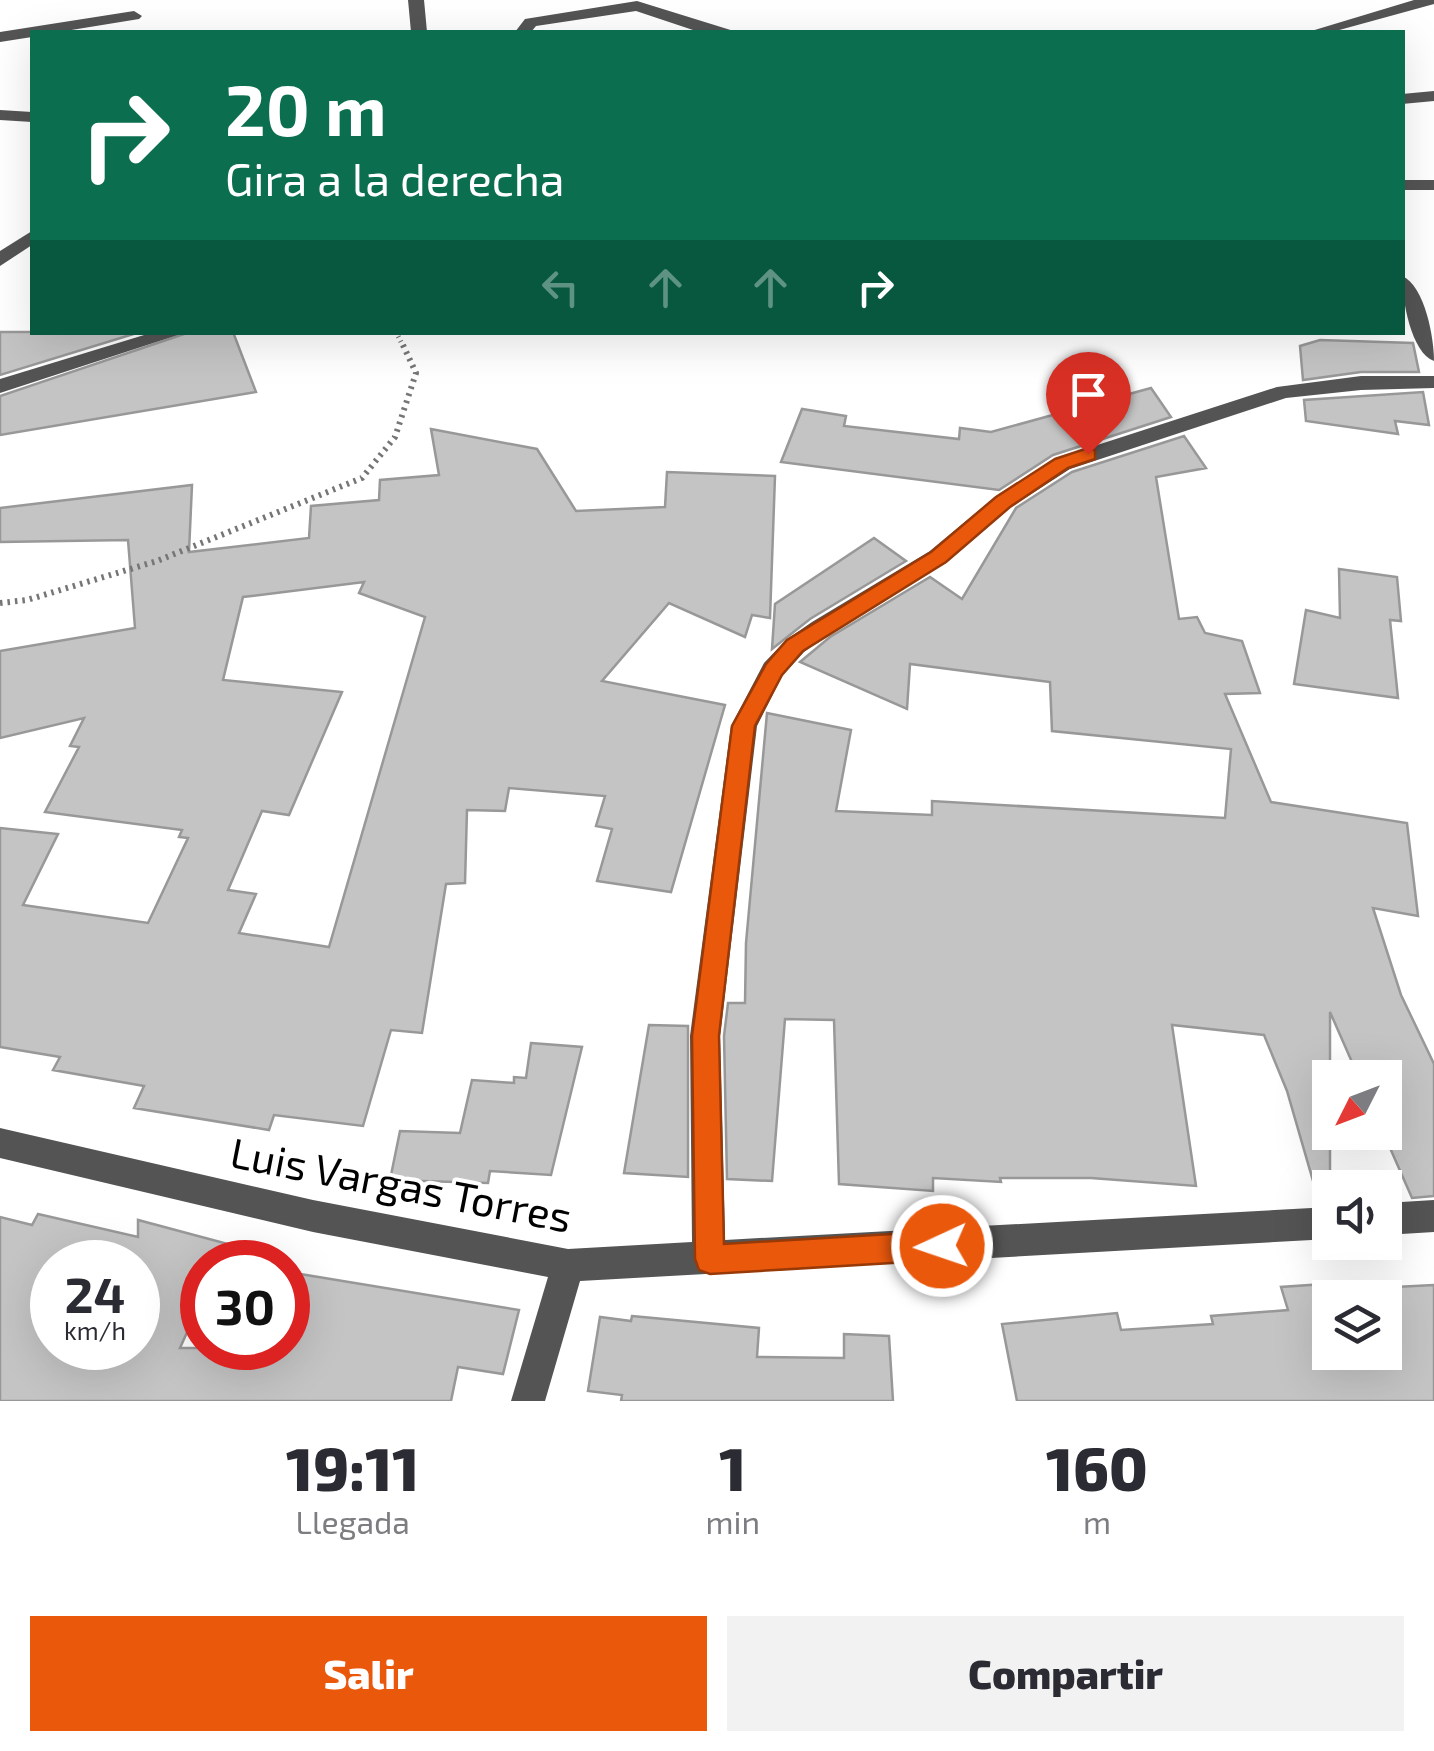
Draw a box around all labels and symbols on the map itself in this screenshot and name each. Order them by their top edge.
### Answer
pin [1046,352,1131,455]
north arrow [1312,1060,1402,1150]
street label: Luis Vargas Torres [227,1125,576,1241]
position arrow [890,1194,994,1298]
speed limit sign: 30 [180,1240,310,1370]

